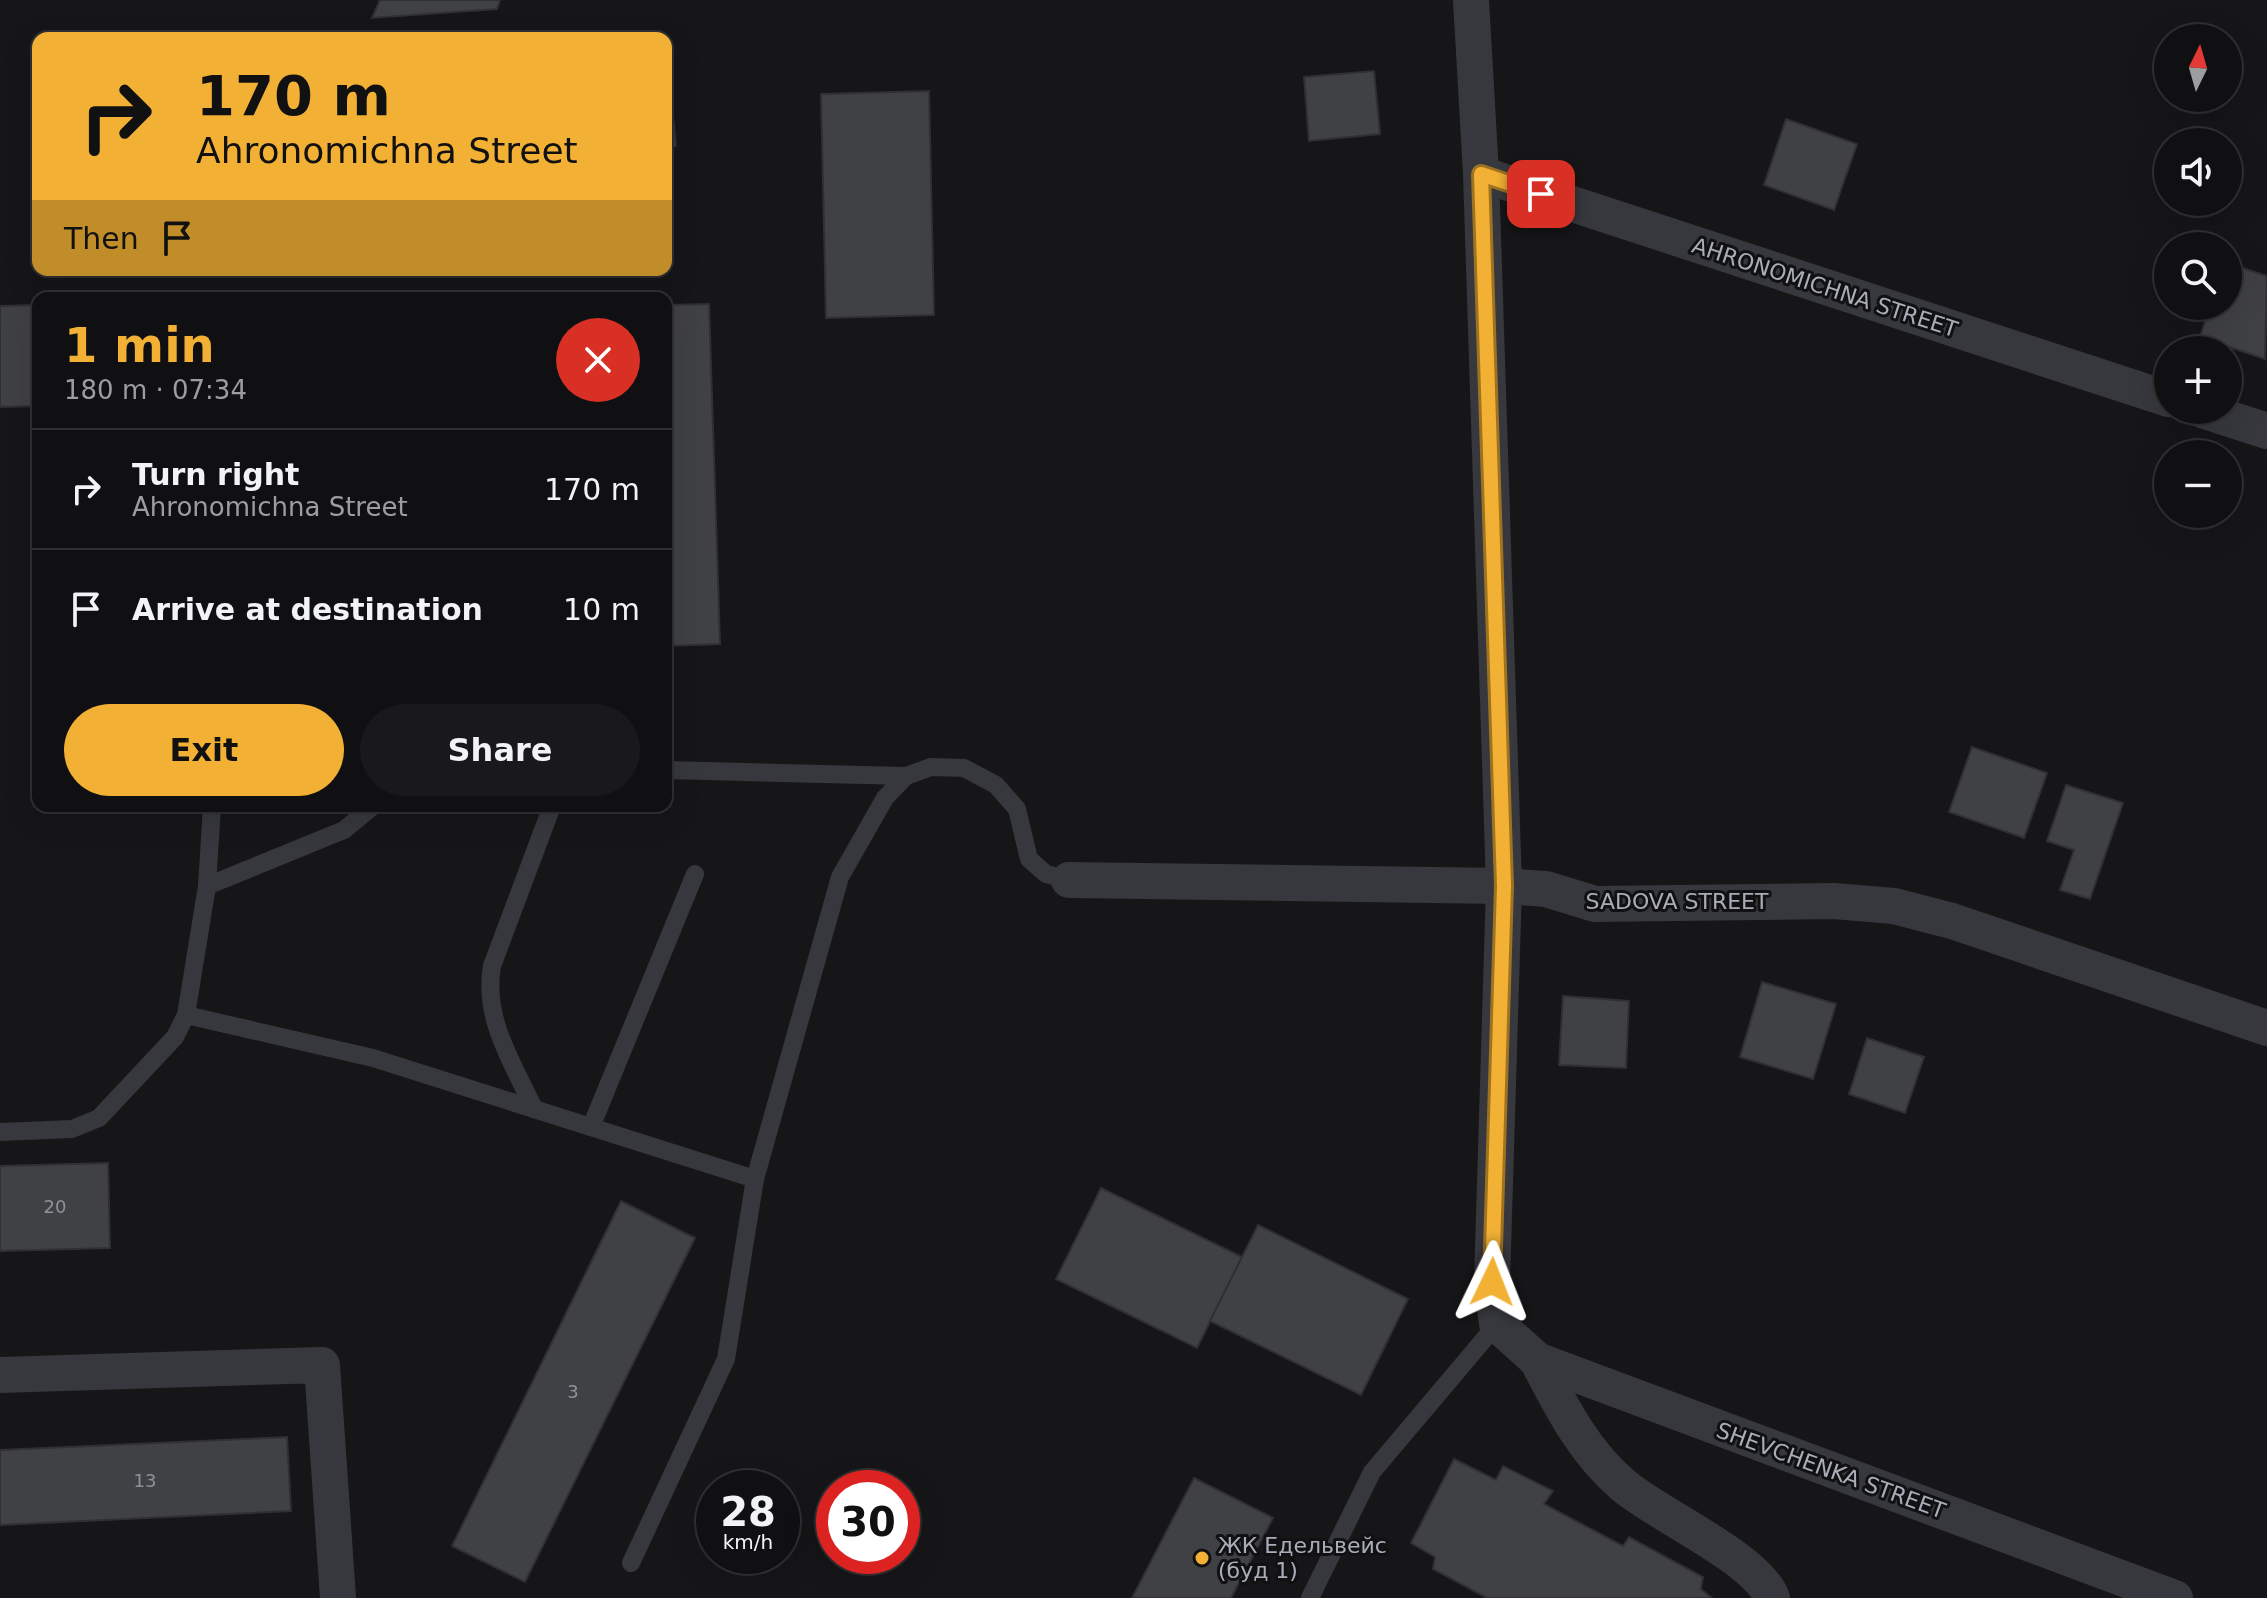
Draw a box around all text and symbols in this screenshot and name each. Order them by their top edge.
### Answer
north arrow [2154,24,2242,112]
map controls [2154,24,2242,528]
text: 170 m [196,63,391,128]
icon: right [64,64,168,168]
button: sound [2154,128,2242,216]
text: Ahronomichna Street [196,130,578,171]
pin [1507,160,1575,228]
icon: arrive [1519,172,1563,216]
icon: arrive [155,216,199,260]
text: Then [64,221,139,256]
button: search [2154,232,2242,320]
street label: AHRONOMICHNA STREET [1689,233,1961,342]
text: 1 min [64,317,215,373]
button: close [556,318,640,402]
button: + [2154,336,2242,424]
text: 180 m · 07:34 [64,375,247,405]
button: − [2154,440,2242,528]
text: Turn right [132,457,299,492]
icon: right [64,467,108,511]
text: 170 m [544,472,640,507]
text: Ahronomichna Street [132,492,408,522]
icon: arrive [64,587,108,631]
text: Arrive at destination [132,592,483,627]
text: 10 m [563,592,640,627]
button: Exit [64,704,344,796]
button: Share [360,704,640,796]
street label: SADOVA STREET [1586,889,1769,914]
house number: 20 [44,1196,66,1217]
position arrow [1450,1240,1534,1324]
house number: 3 [567,1381,579,1402]
street label: SHEVCHENKA STREET [1713,1417,1949,1524]
house number: 13 [134,1470,156,1491]
speed limit sign: 30 [816,1470,920,1574]
text: 28 [720,1489,776,1535]
text: km/h [723,1530,773,1554]
place label: ЖК Едельвейс (буд 1) [1218,1533,1387,1583]
marker: ЖК Едельвейс (буд 1) [1193,1549,1211,1567]

